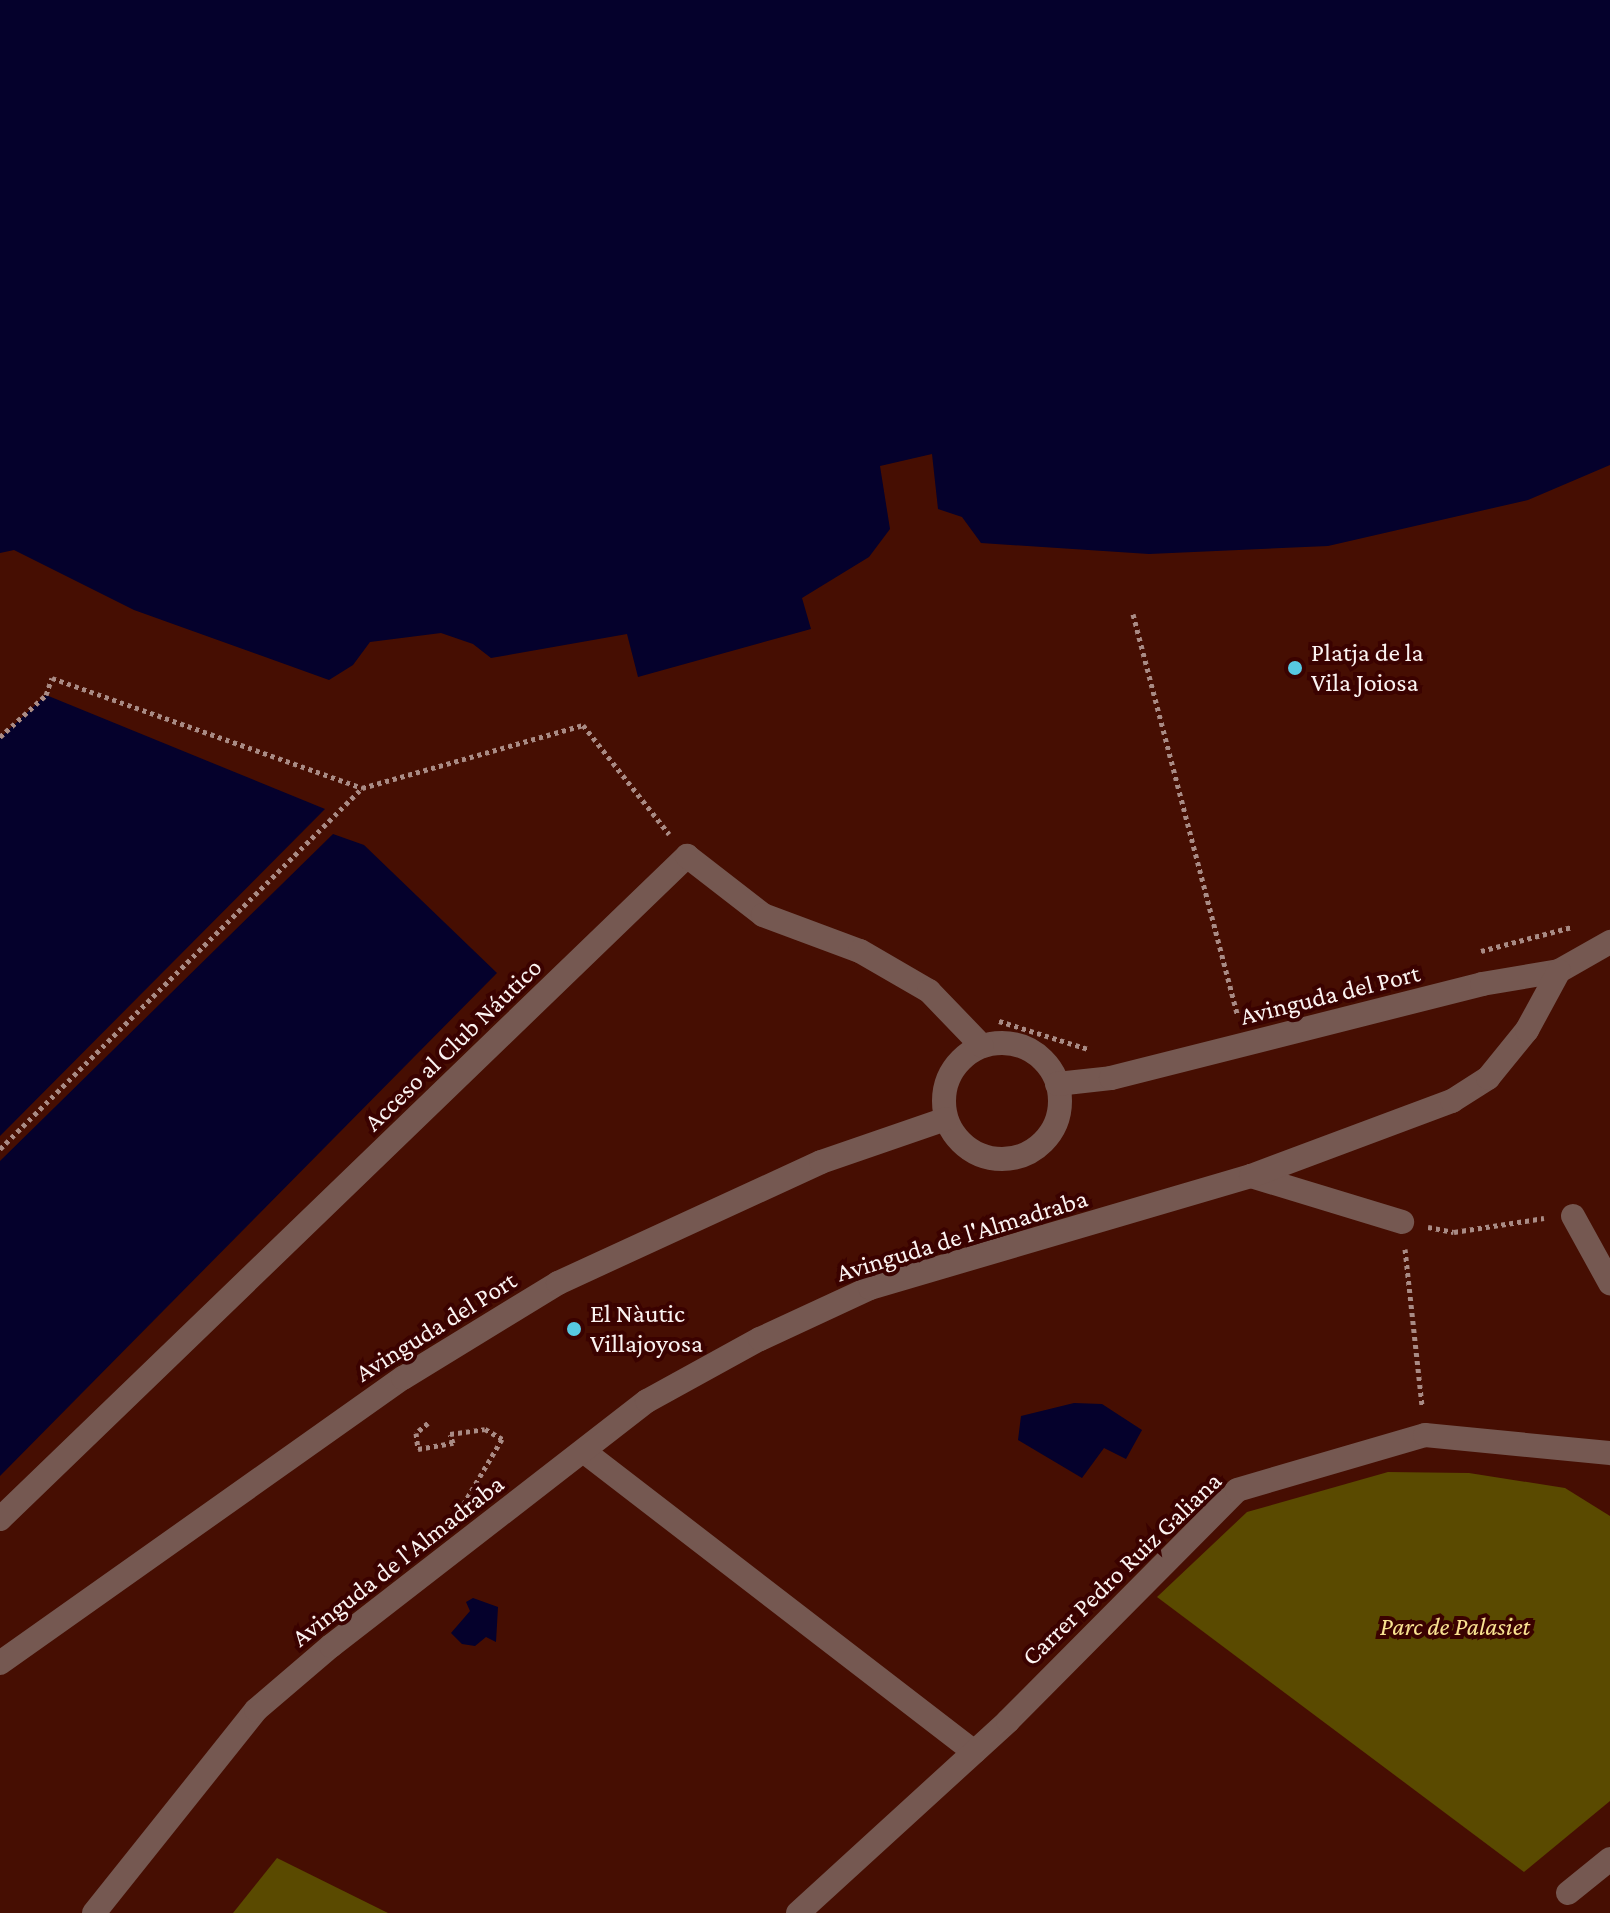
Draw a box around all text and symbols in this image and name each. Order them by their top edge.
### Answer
place label: Platja de la Vila Joiosa [1311,637,1424,698]
marker: Platja de la Vila Joiosa [1286,659,1304,677]
street label: Acceso al Club Náutico [358,952,548,1138]
street label: Avinguda del Port [1237,958,1423,1032]
street label: Avinguda de l'Almadraba [833,1183,1091,1289]
street label: Avinguda del Port [350,1265,522,1389]
place label: El Nàutic Villajoyosa [590,1298,703,1360]
marker: El Nàutic Villajoyosa [565,1320,583,1338]
street label: Carrer Pedro Ruiz Galiana [1016,1466,1228,1672]
street label: Avinguda de l'Almadraba [286,1468,510,1654]
park label: Parc de Palasiet [1380,1611,1530,1643]

